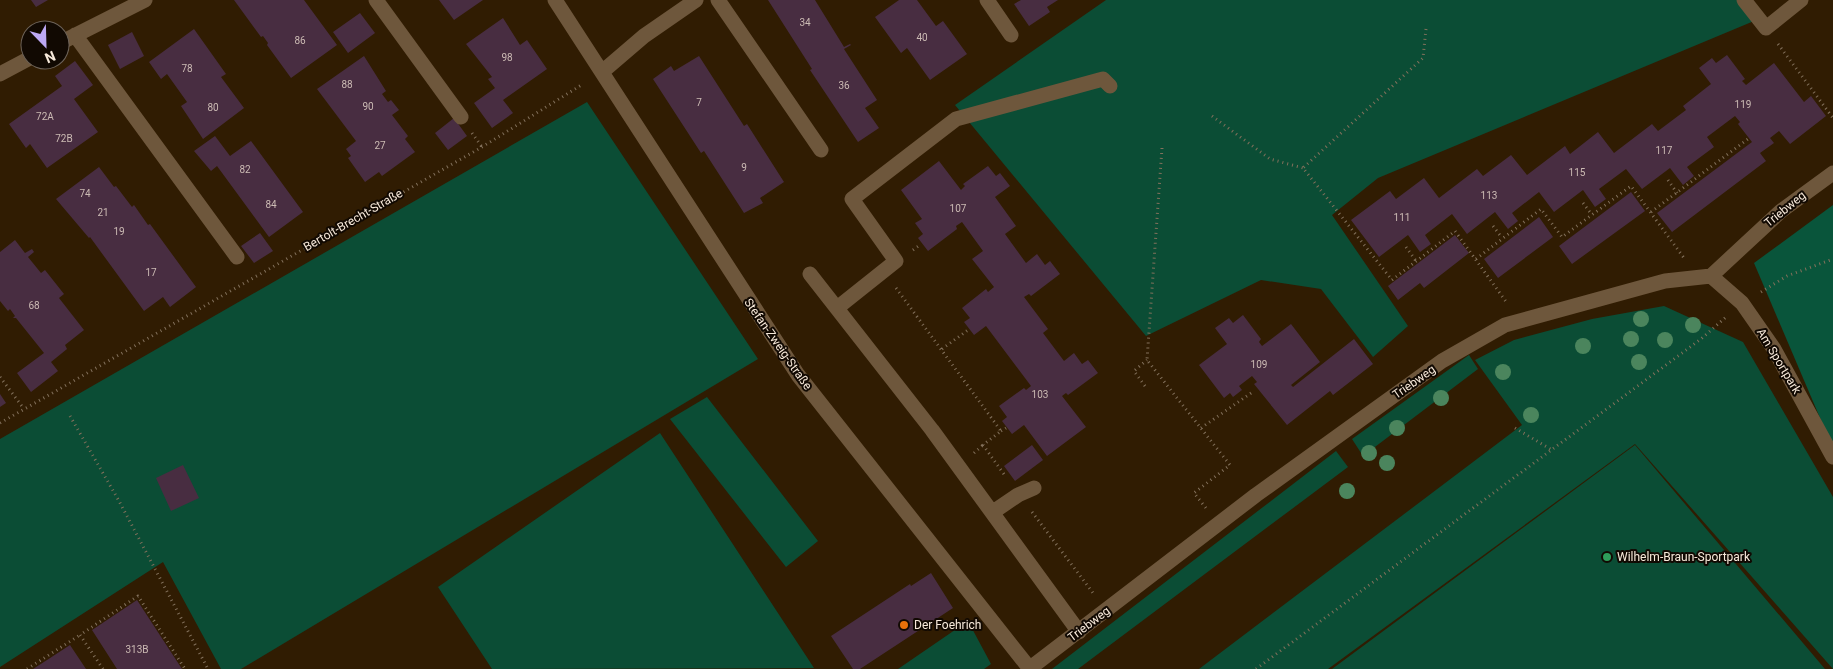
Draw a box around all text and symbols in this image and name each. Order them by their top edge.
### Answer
house number: 34 [799,17,811,28]
north arrow [20,20,70,70]
house number: 40 [916,32,928,43]
house number: 86 [294,35,306,46]
text: N [42,48,58,66]
house number: 98 [501,52,513,63]
house number: 78 [181,63,193,74]
house number: 88 [341,79,353,90]
house number: 36 [838,80,850,91]
house number: 7 [696,97,702,108]
house number: 119 [1735,99,1751,110]
house number: 90 [362,101,374,112]
house number: 80 [207,102,219,113]
house number: 72A [36,111,54,122]
house number: 72B [55,133,73,144]
house number: 27 [374,140,386,151]
house number: 117 [1656,145,1673,156]
house number: 9 [741,162,747,173]
house number: 82 [239,164,251,175]
house number: 115 [1569,167,1586,178]
street label: Bertolt-Brecht-Straße [301,186,405,254]
house number: 74 [79,188,91,199]
street label: Triebweg [1762,188,1808,230]
house number: 113 [1481,190,1497,201]
house number: 84 [265,199,277,210]
house number: 107 [950,203,967,214]
house number: 21 [97,207,109,218]
house number: 111 [1394,212,1410,223]
house number: 19 [113,226,125,237]
house number: 17 [145,267,157,278]
street label: Stefan-Zweig-Straße [741,296,815,392]
house number: 68 [28,300,40,311]
street label: Am Sportpark [1754,326,1804,397]
house number: 109 [1251,359,1267,370]
street label: Triebweg [1390,362,1438,402]
house number: 103 [1032,389,1048,400]
place label: Wilhelm-Braun-Sportpark [1617,550,1751,564]
marker: Wilhelm-Braun-Sportpark [1601,551,1613,563]
street label: Triebweg [1065,604,1113,644]
place label: Der Foehrich [914,618,981,632]
marker: Der Foehrich [898,619,910,631]
house number: 313B [125,644,149,655]

